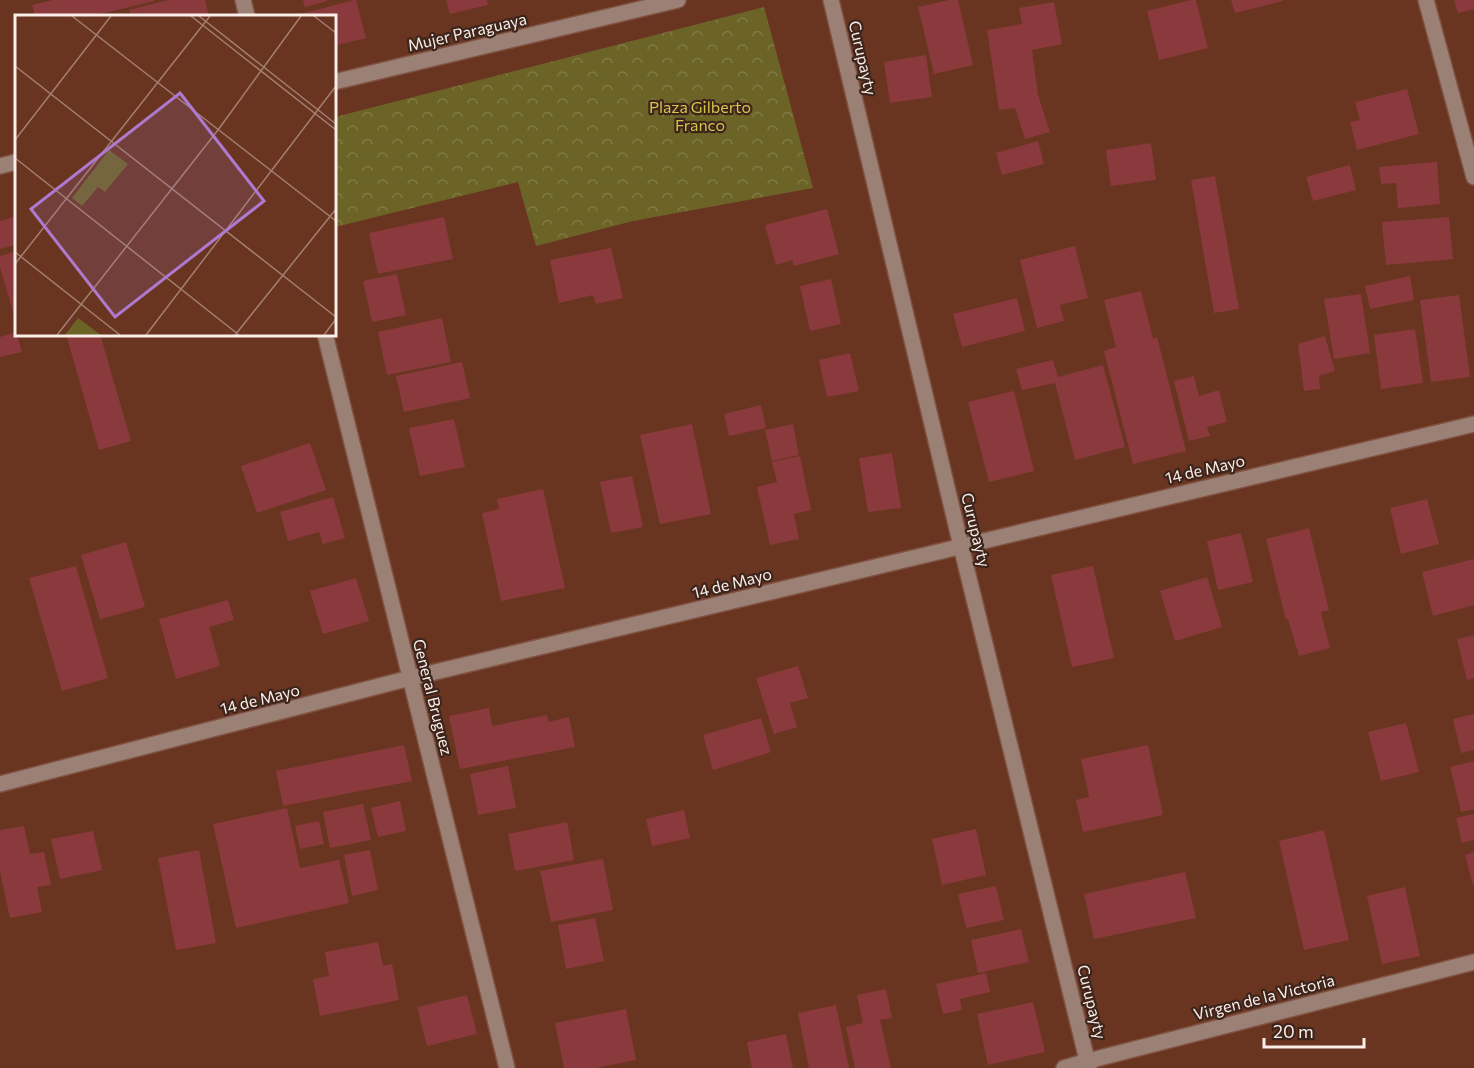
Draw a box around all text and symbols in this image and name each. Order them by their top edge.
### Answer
street label: Mujer Paraguaya [406,9,528,54]
inset map [15,15,336,336]
street label: Curupayty [846,19,881,97]
park label: Plaza Gilberto Franco [649,97,751,134]
street label: 14 de Mayo [1163,450,1247,487]
street label: Curupayty [958,491,995,569]
street label: 14 de Mayo [690,563,774,602]
street label: General Bruguez [410,637,457,757]
street label: 14 de Mayo [218,679,302,718]
street label: Curupayty [1074,963,1111,1041]
street label: Virgen de la Victoria [1191,970,1336,1023]
scale bar [1264,1011,1364,1049]
text: 20 m [1273,1020,1314,1042]

